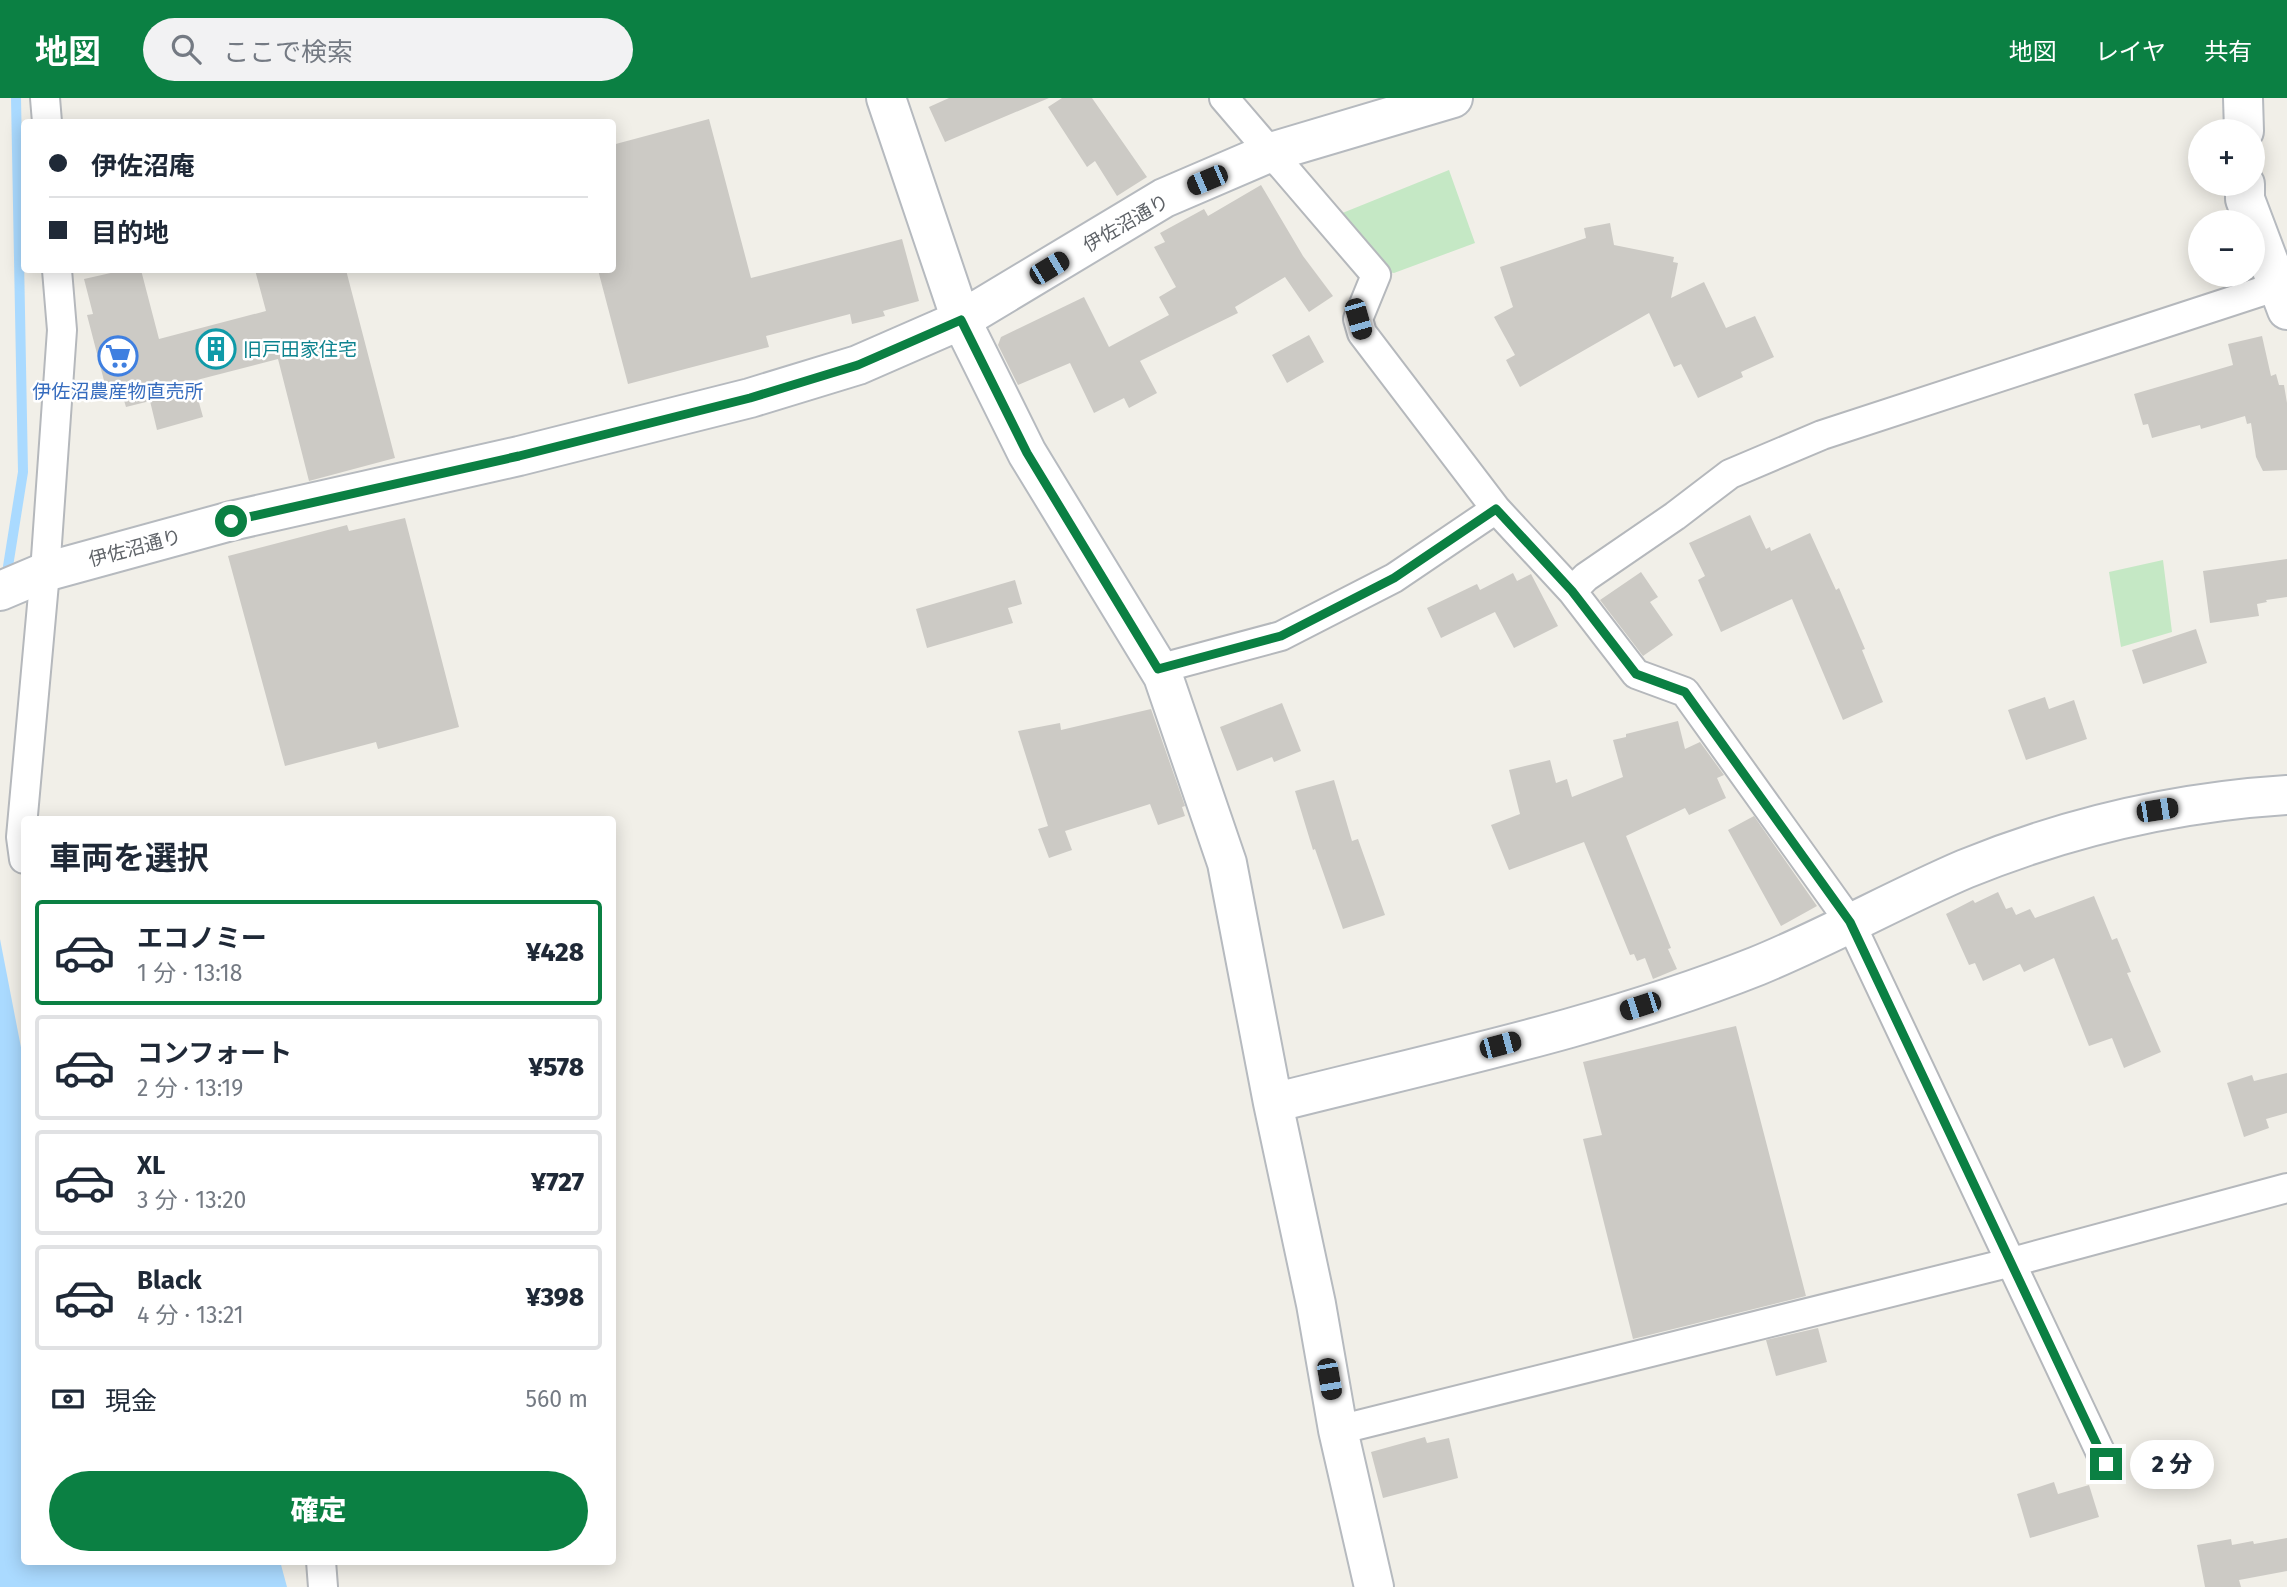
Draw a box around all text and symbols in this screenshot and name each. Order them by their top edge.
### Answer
search box [143,18,633,81]
icon: search [167,30,205,68]
text: 地図 [35,32,101,72]
text: ここで検索 [223,37,353,68]
text: 地図 [2009,38,2057,66]
text: レイヤ [2095,38,2166,66]
text: 共有 [2204,38,2252,66]
map controls [2188,119,2265,287]
button: + [2188,119,2265,196]
text: 伊佐沼庵 [91,151,195,182]
car [1184,162,1231,198]
street label: 伊佐沼通り [1079,189,1173,257]
button: − [2188,210,2265,287]
text: 目的地 [91,218,169,249]
car [1026,248,1073,288]
car [1343,296,1374,342]
building icon: 旧戸田家住宅 [195,328,237,370]
supermarket icon: 伊佐沼農産物直売所 [97,335,139,377]
place label: 旧戸田家住宅 [243,338,357,361]
place label: 伊佐沼農産物直売所 [32,380,204,403]
route start [215,505,247,537]
street label: 伊佐沼通り [86,525,184,571]
car [2135,796,2180,824]
text: 車両を選択 [49,839,209,877]
icon: car [53,921,116,984]
text: エコノミー [137,923,267,954]
text: ¥428 [526,937,584,968]
text: 1 分 · 13:18 [137,959,242,987]
car [1617,990,1664,1022]
car [1477,1029,1524,1061]
icon: car [53,1036,116,1099]
text: コンフォート [137,1038,292,1069]
text: ¥578 [529,1052,584,1083]
text: 2 分 · 13:19 [137,1074,243,1102]
text: XL [137,1150,165,1181]
icon: car [53,1151,116,1214]
text: ¥727 [531,1167,584,1198]
text: 3 分 · 13:20 [137,1186,246,1214]
text: Black [137,1265,202,1296]
icon: car [53,1266,116,1329]
text: ¥398 [526,1282,584,1313]
text: 4 分 · 13:21 [137,1301,244,1329]
car [1316,1356,1343,1402]
icon: cash [49,1380,87,1418]
text: 560 m [526,1385,588,1413]
text: 現金 [105,1386,157,1417]
callout: 2 分 [2130,1440,2214,1488]
route end [2090,1448,2122,1480]
text: 2 分 [2152,1450,2192,1478]
button: 確定 [49,1471,588,1551]

